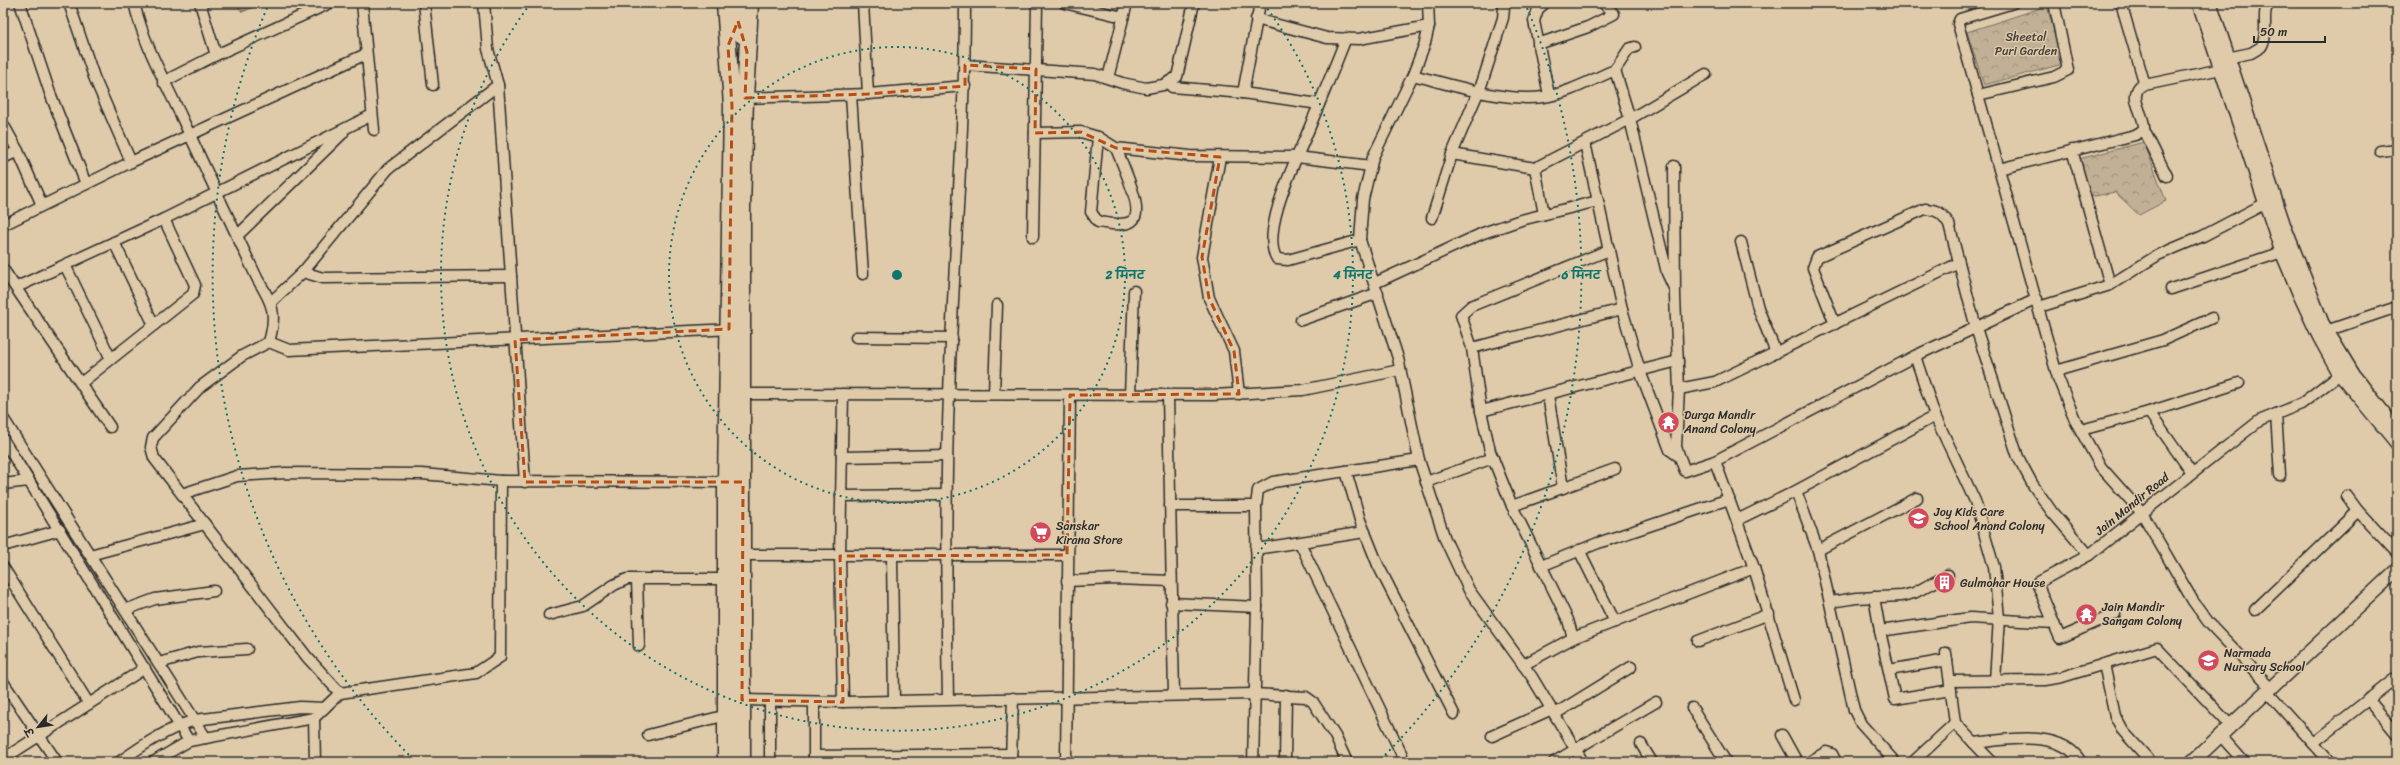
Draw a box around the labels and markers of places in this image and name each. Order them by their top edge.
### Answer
centre of rings [890,268,904,282]
place label: Durga Mandir Anand Colony [1683,404,1757,440]
temple icon: Durga Mandir Anand Colony [1655,409,1681,435]
place label: Joy Kids Care School Anand Colony [1933,501,2045,537]
school or university icon: Joy Kids Care School Anand Colony [1906,506,1932,532]
place label: Sanskar Kirana Store [1056,515,1123,551]
supermarket icon: Sanskar Kirana Store [1027,520,1053,546]
building icon: Gulmohar House [1931,570,1957,596]
place label: Gulmohar House [1960,572,2046,594]
place label: Jain Mandir Sangam Colony [2101,596,2183,632]
temple icon: Jain Mandir Sangam Colony [2073,601,2099,627]
place label: Narmada Nursary School [2224,642,2305,678]
school or university icon: Narmada Nursary School [2195,647,2221,673]

